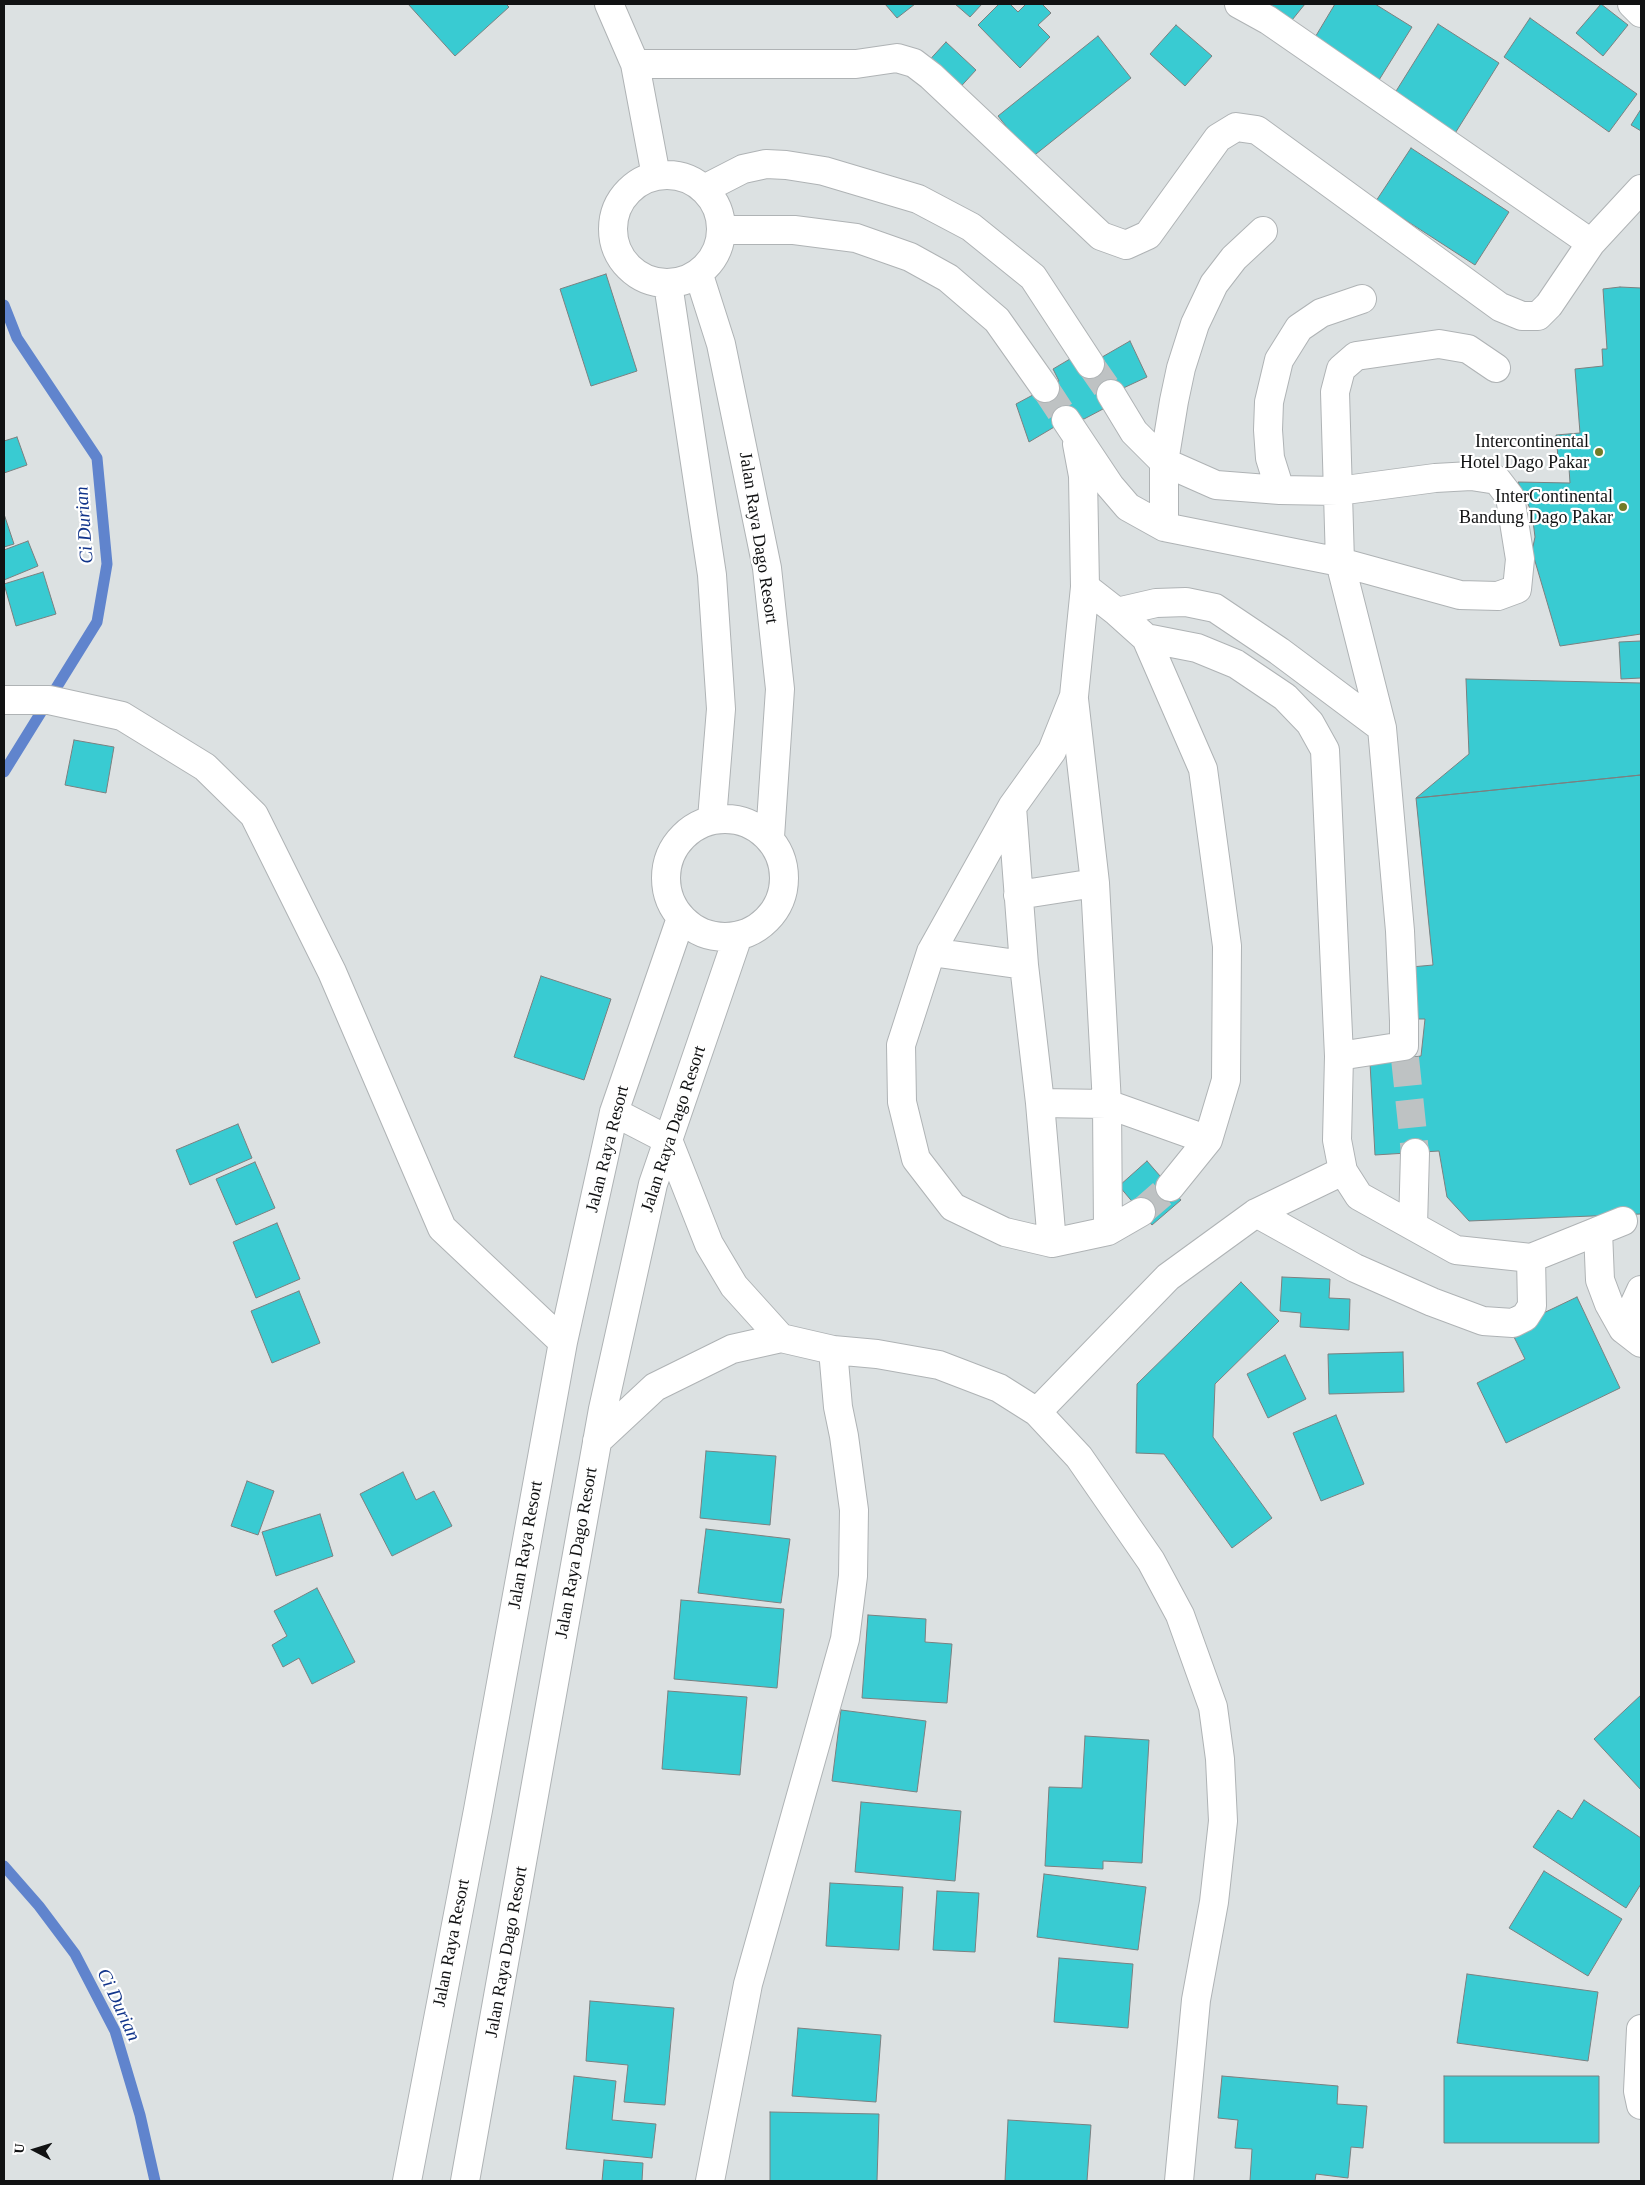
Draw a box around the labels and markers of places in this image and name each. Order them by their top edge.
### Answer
place label: Intercontinental Hotel Dago Pakar [1460,431,1589,474]
marker: Intercontinental Hotel Dago Pakar [1593,446,1605,458]
place label: InterContinental Bandung Dago Pakar [1459,486,1613,528]
marker: InterContinental Bandung Dago Pakar [1617,501,1629,513]

